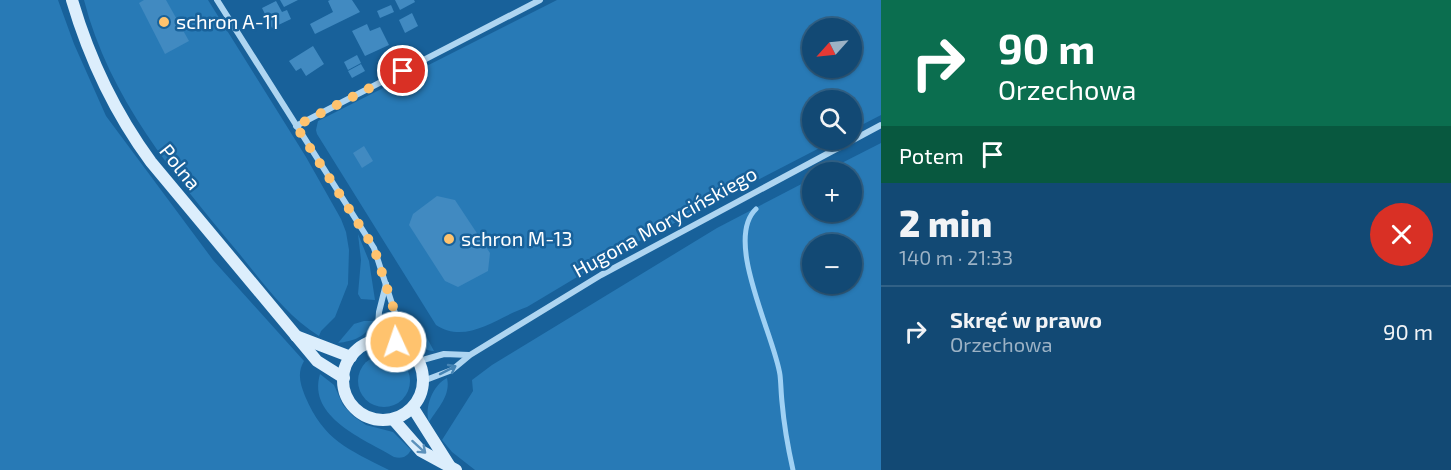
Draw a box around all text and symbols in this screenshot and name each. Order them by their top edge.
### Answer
place label: schron A-11 [176,9,279,33]
marker: schron A-11 [157,15,171,29]
north arrow [802,18,862,78]
map controls [802,18,862,294]
text: 90 m [998,22,1095,72]
icon: right [899,24,977,102]
pin [377,45,428,96]
icon: arrive [386,54,419,87]
text: Orzechowa [998,73,1136,105]
button: search [802,90,862,150]
icon: arrive [976,138,1009,171]
street label: Polna [155,139,206,194]
text: Potem [899,142,964,168]
street label: Hugona Morycińskiego [568,161,761,282]
button: + [802,162,862,222]
text: 2 min [899,201,992,244]
button: close [1370,203,1433,266]
place label: schron M-13 [461,226,573,250]
marker: schron M-13 [442,232,456,246]
button: − [802,234,862,294]
text: 140 m · 21:33 [899,245,1013,269]
text: Skręć w prawo [950,306,1102,332]
position arrow [364,310,428,374]
icon: right [899,315,932,348]
text: 90 m [1383,318,1433,344]
text: Orzechowa [950,332,1052,356]
one-way arrow [439,364,457,376]
one-way arrow [411,440,426,454]

